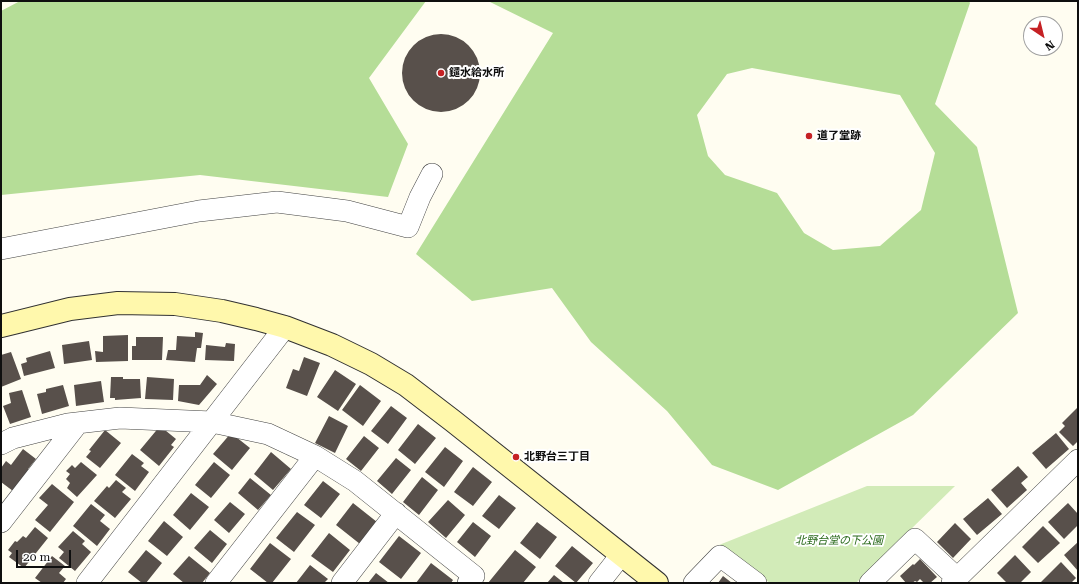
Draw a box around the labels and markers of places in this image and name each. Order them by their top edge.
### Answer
place label: 鑓水給水所 [449,66,504,80]
marker: 鑓水給水所 [436,68,446,78]
place label: 道了堂跡 [817,129,861,143]
marker: 道了堂跡 [804,131,814,141]
place label: 北野台三丁目 [524,450,590,464]
marker: 北野台三丁目 [511,452,521,462]

